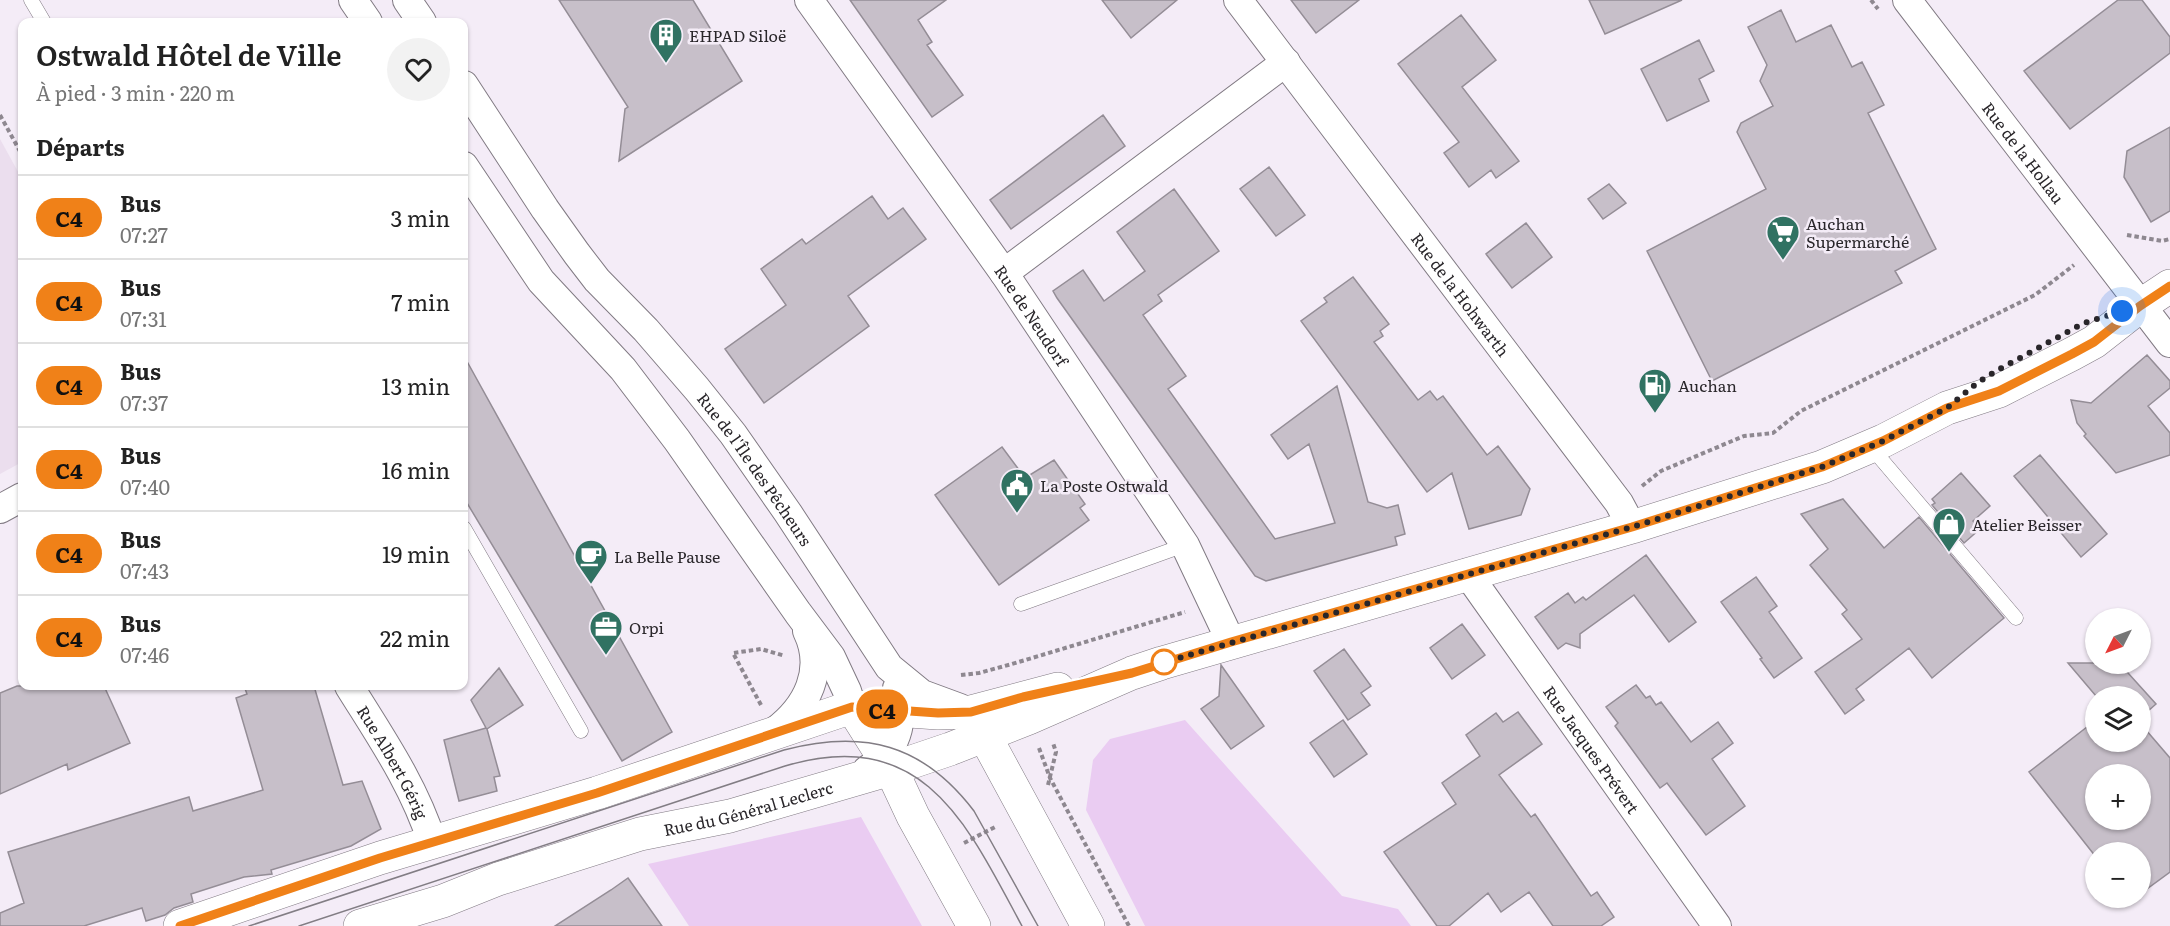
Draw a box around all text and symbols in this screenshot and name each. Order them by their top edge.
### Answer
building icon: EHPAD Siloë [648,17,684,64]
place label: EHPAD Siloë [689,23,786,47]
text: Ostwald Hôtel de Ville [36,33,342,75]
button: heart [387,38,450,101]
text: À pied · 3 min · 220 m [36,77,235,107]
street label: Rue de la Hollau [1977,96,2071,208]
text: Départs [36,130,125,163]
text: Bus [120,186,161,219]
text: 3 min [390,201,450,234]
text: C4 [55,202,83,233]
place label: Auchan Supermarché [1806,211,1909,253]
supermarket icon: Auchan Supermarché [1765,214,1801,261]
text: 07:27 [120,219,168,249]
street label: Rue de la Hohwarth [1406,227,1516,362]
street label: Rue de Neudorf [989,259,1075,372]
text: Bus [120,270,161,303]
text: 7 min [391,285,450,318]
text: C4 [55,286,83,317]
your location [2107,296,2137,326]
text: 07:31 [120,303,167,333]
text: Bus [120,354,161,387]
fuel station icon: Auchan [1637,367,1673,414]
text: 13 min [381,369,450,402]
text: C4 [55,370,83,401]
place label: Auchan [1678,373,1737,397]
text: 07:37 [120,387,168,417]
street label: Rue de l'Île des Pêcheurs [692,387,818,550]
text: Bus [120,438,161,471]
text: 16 min [382,453,450,486]
text: C4 [55,454,83,485]
public building icon: La Poste Ostwald [999,467,1035,514]
text: 07:40 [120,471,170,501]
place label: La Poste Ostwald [1040,473,1169,497]
shop icon: Atelier Beisser [1931,506,1967,553]
place label: Atelier Beisser [1972,512,2082,536]
text: Bus [120,522,161,555]
text: 19 min [382,537,450,570]
text: C4 [55,538,83,569]
cafe icon: La Belle Pause [573,538,609,585]
place label: La Belle Pause [614,544,720,568]
text: 07:43 [120,555,169,585]
text: Bus [120,606,161,639]
north arrow [2085,608,2151,674]
map controls [2085,608,2151,908]
office icon: Orpi [588,609,624,656]
place label: Orpi [629,615,664,639]
text: 22 min [380,621,450,654]
text: C4 [55,622,83,653]
text: 07:46 [120,639,169,669]
unlabelled marker [1151,649,1177,675]
street label: Rue Jacques Prévert [1538,680,1646,819]
button: layers [2085,686,2151,752]
line badge: C4 [855,690,909,728]
text: C4 [868,694,896,725]
street label: Rue Albert Gérig [352,700,434,822]
button: + [2085,764,2151,830]
street label: Rue du Général Leclerc [661,775,836,841]
button: − [2085,842,2151,908]

